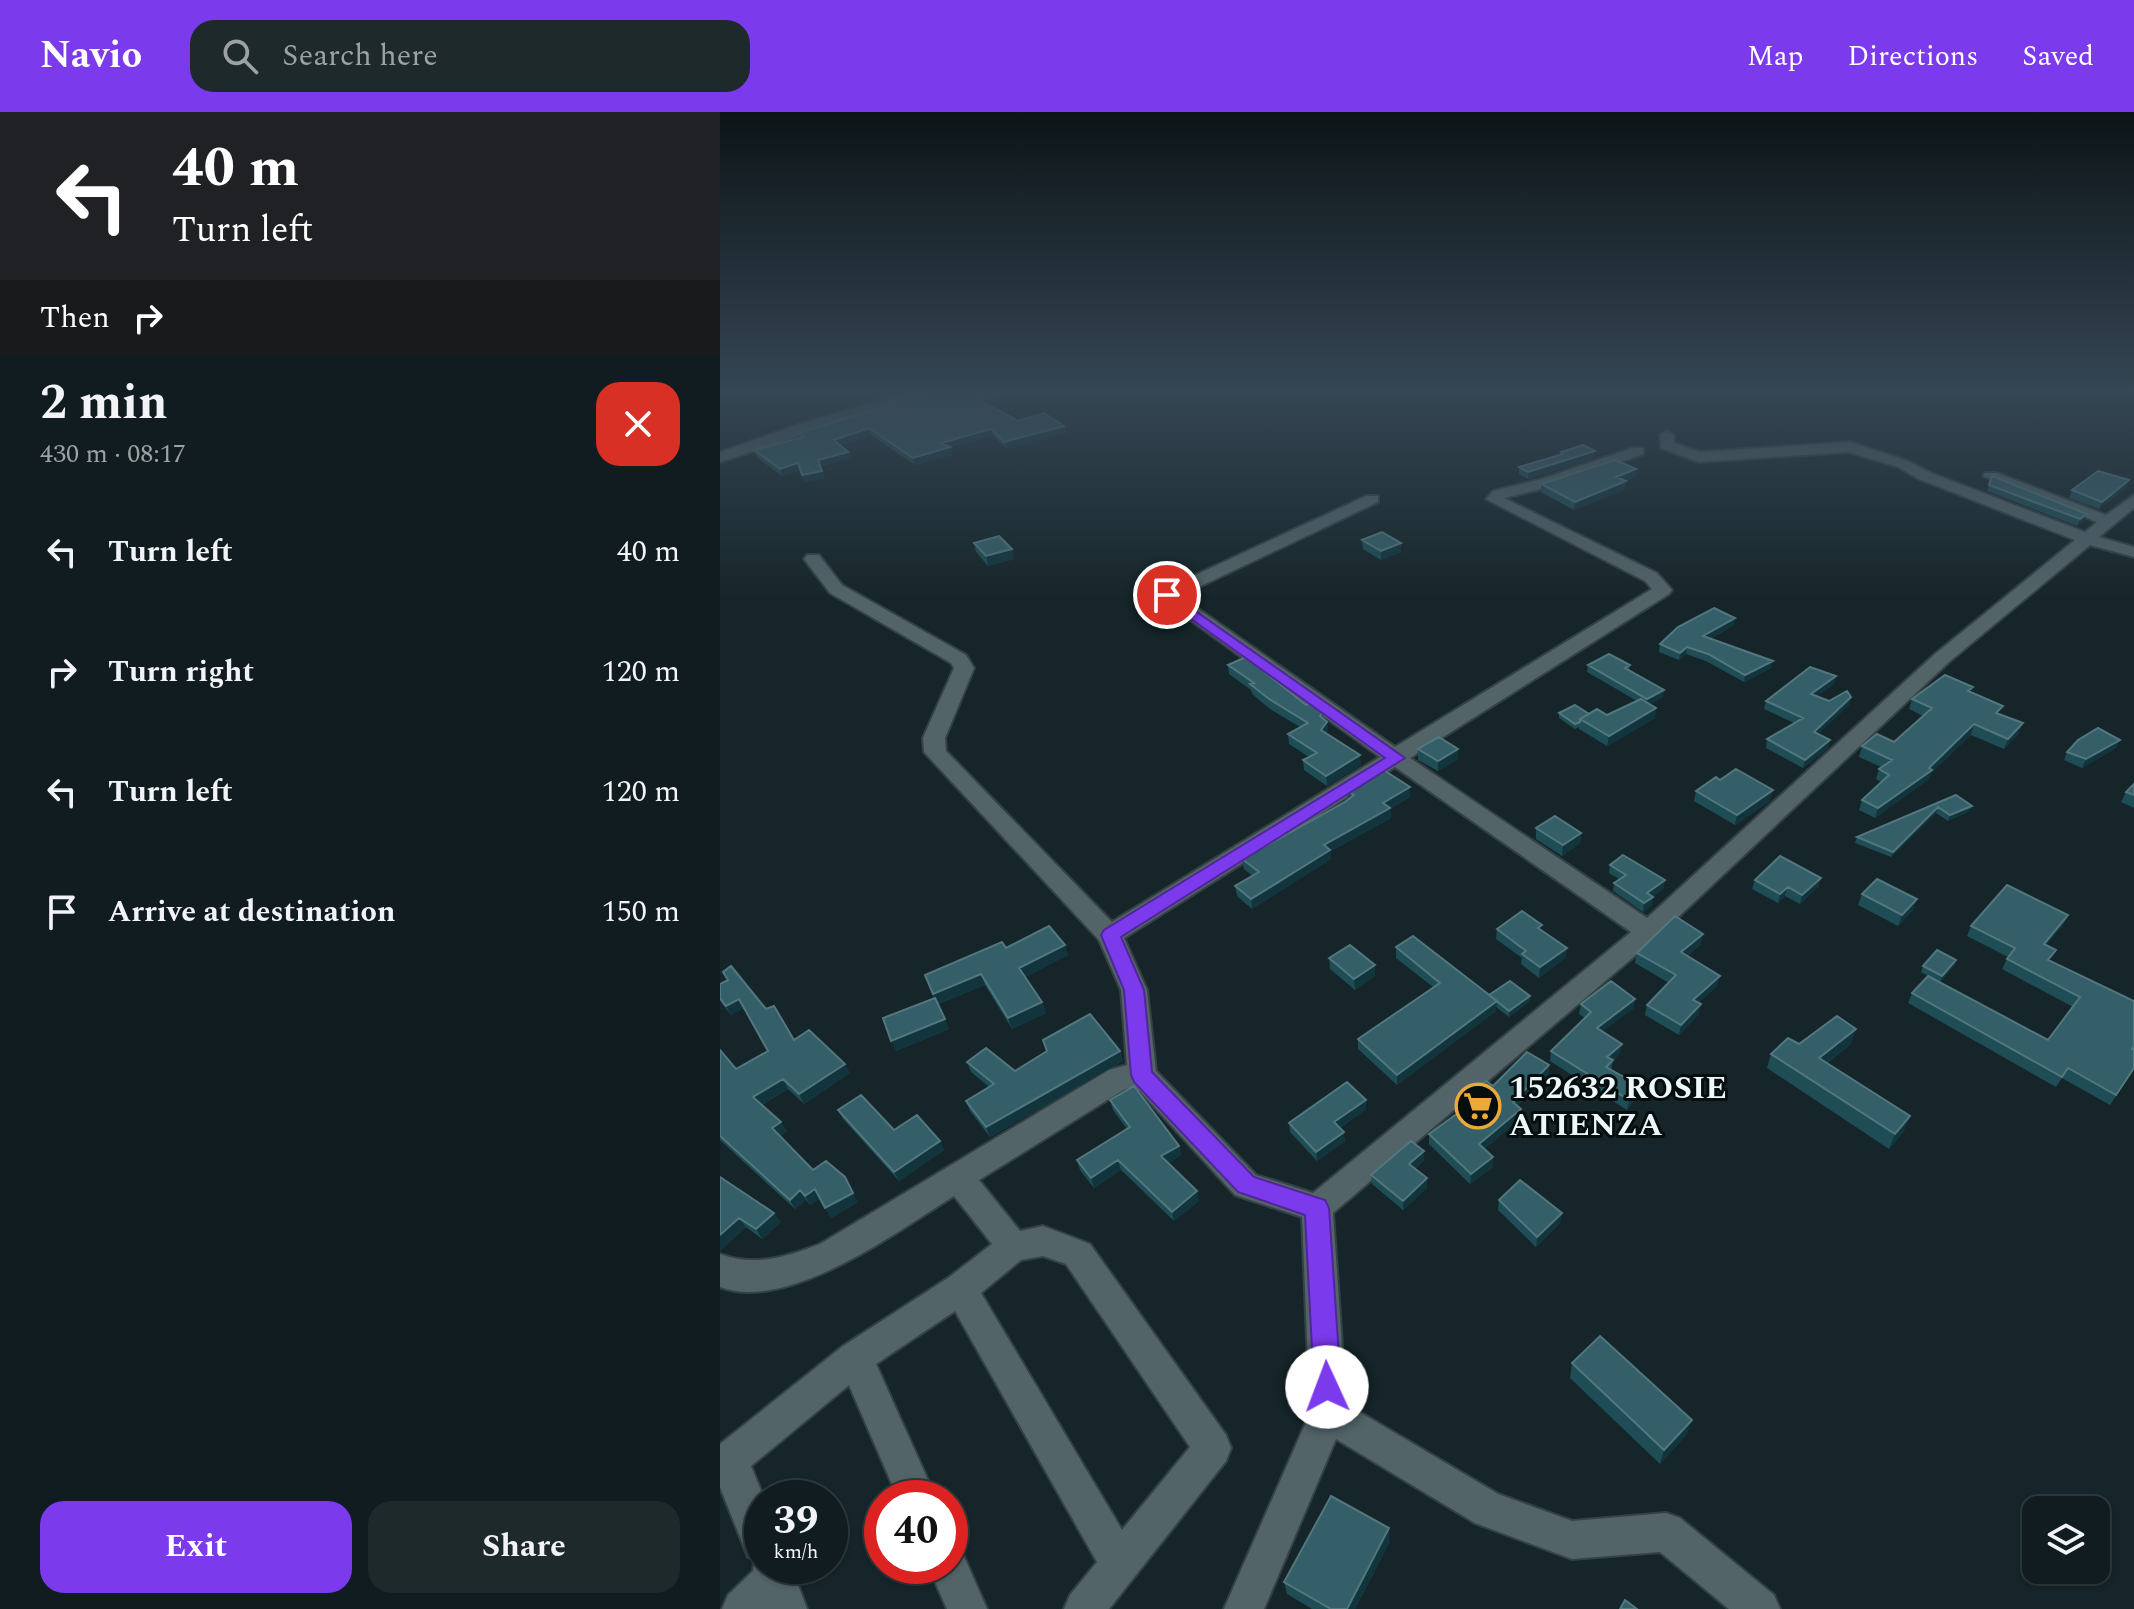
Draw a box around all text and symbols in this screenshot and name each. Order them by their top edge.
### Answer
search box [190,20,750,92]
text: Navio [40,27,142,85]
text: Search here [282,33,438,79]
icon: search [218,34,262,78]
text: Map [1747,35,1804,78]
text: Directions [1848,35,1978,78]
text: Saved [2022,35,2094,78]
text: 40 m [172,126,299,211]
icon: left [40,144,144,248]
text: Turn left [172,203,313,258]
text: Then [40,295,110,341]
icon: right [126,296,170,340]
text: 2 min [40,367,168,440]
button: close [596,382,680,466]
text: 430 m · 08:17 [40,434,186,474]
text: Turn left [108,529,233,575]
text: 40 m [617,529,680,575]
icon: left [40,530,84,574]
pin [1133,561,1201,629]
icon: arrive [1145,573,1189,617]
text: Turn right [108,649,254,695]
text: 120 m [602,649,680,695]
icon: right [40,650,84,694]
text: Turn left [108,769,233,815]
text: 120 m [602,769,680,815]
icon: left [40,770,84,814]
text: Arrive at destination [108,889,395,935]
text: 150 m [602,889,680,935]
icon: arrive [40,890,84,934]
place label: 152632 ROSIE ATIENZA [1509,1064,1727,1150]
supermarket icon: 152632 ROSIE ATIENZA [1454,1082,1502,1130]
position arrow [1285,1345,1369,1429]
speed limit sign: 40 [864,1480,968,1584]
text: 39 [774,1491,818,1552]
map controls [2022,1496,2110,1584]
button: layers [2022,1496,2110,1584]
button: Exit [40,1501,352,1593]
button: Share [368,1501,680,1593]
text: km/h [774,1537,819,1567]

